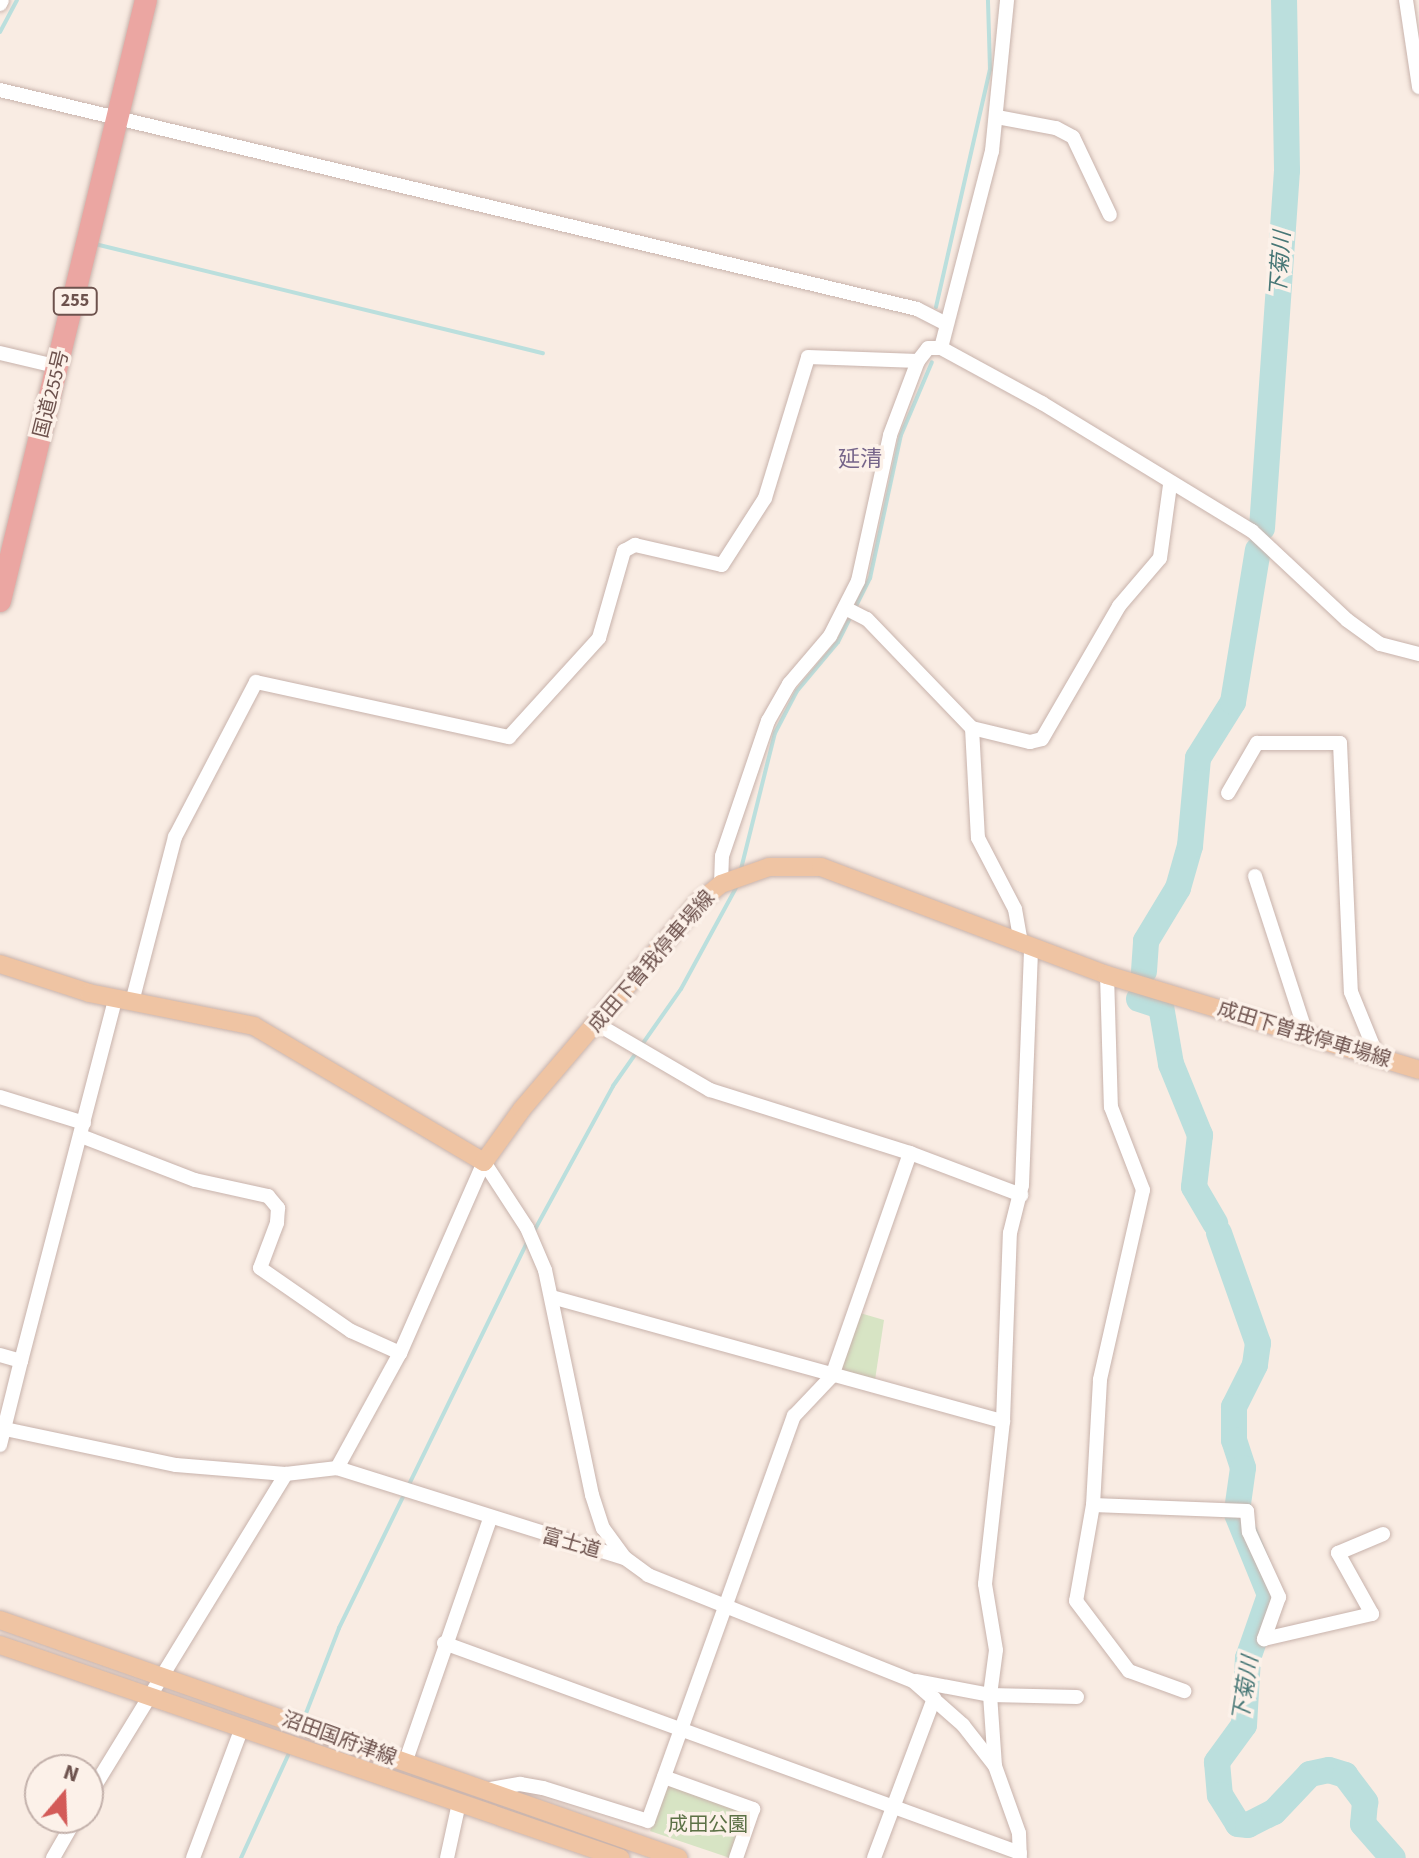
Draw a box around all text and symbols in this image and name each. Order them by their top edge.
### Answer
water label: 下菊川 [1266,230,1296,298]
road number: 255 [51,287,99,315]
street label: 国道255号 [29,348,75,440]
district label: 延清 [838,447,882,473]
street label: 成田下曽我停車場線 [584,886,720,1038]
street label: 成田下曽我停車場線 [1214,997,1394,1073]
street label: 富士道 [539,1524,603,1564]
water label: 下菊川 [1228,1654,1264,1724]
street label: 沼田国府津線 [279,1707,399,1771]
north arrow [24,1754,104,1834]
text: N [59,1756,83,1791]
park label: 成田公園 [668,1813,748,1837]

